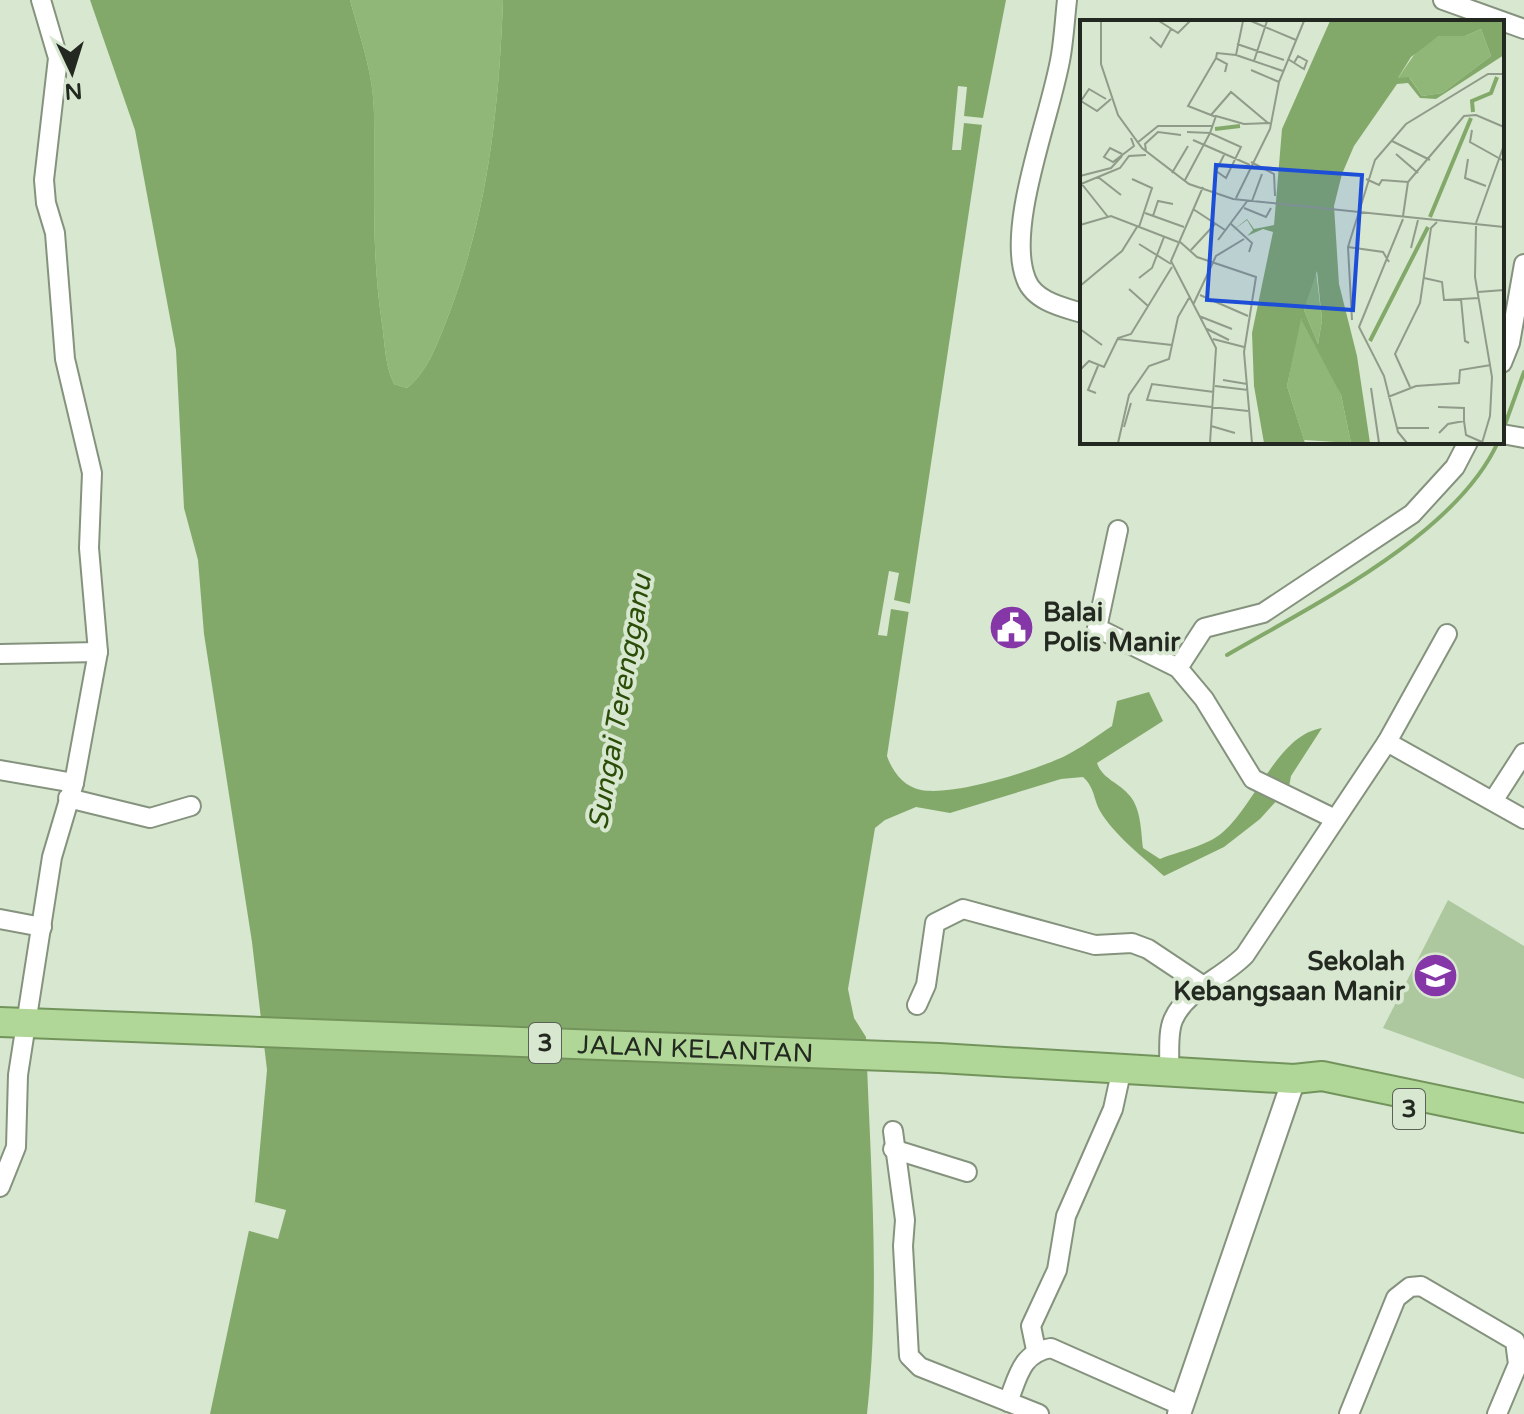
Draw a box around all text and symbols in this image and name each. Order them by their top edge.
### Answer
inset map [1080,20,1504,444]
north arrow [32,32,112,112]
text: N [64,77,83,105]
water label: Sungai Terengganu [581,570,659,832]
place label: Balai Polis Manir [1043,597,1181,658]
public building icon: Balai Polis Manir [988,603,1036,651]
place label: Sekolah Kebangsaan Manir [1173,946,1406,1007]
school or university icon: Sekolah Kebangsaan Manir [1412,952,1460,1000]
road number: 3 [529,1023,561,1063]
street label: JALAN KELANTAN [577,1029,814,1069]
road number: 3 [1393,1089,1425,1129]

